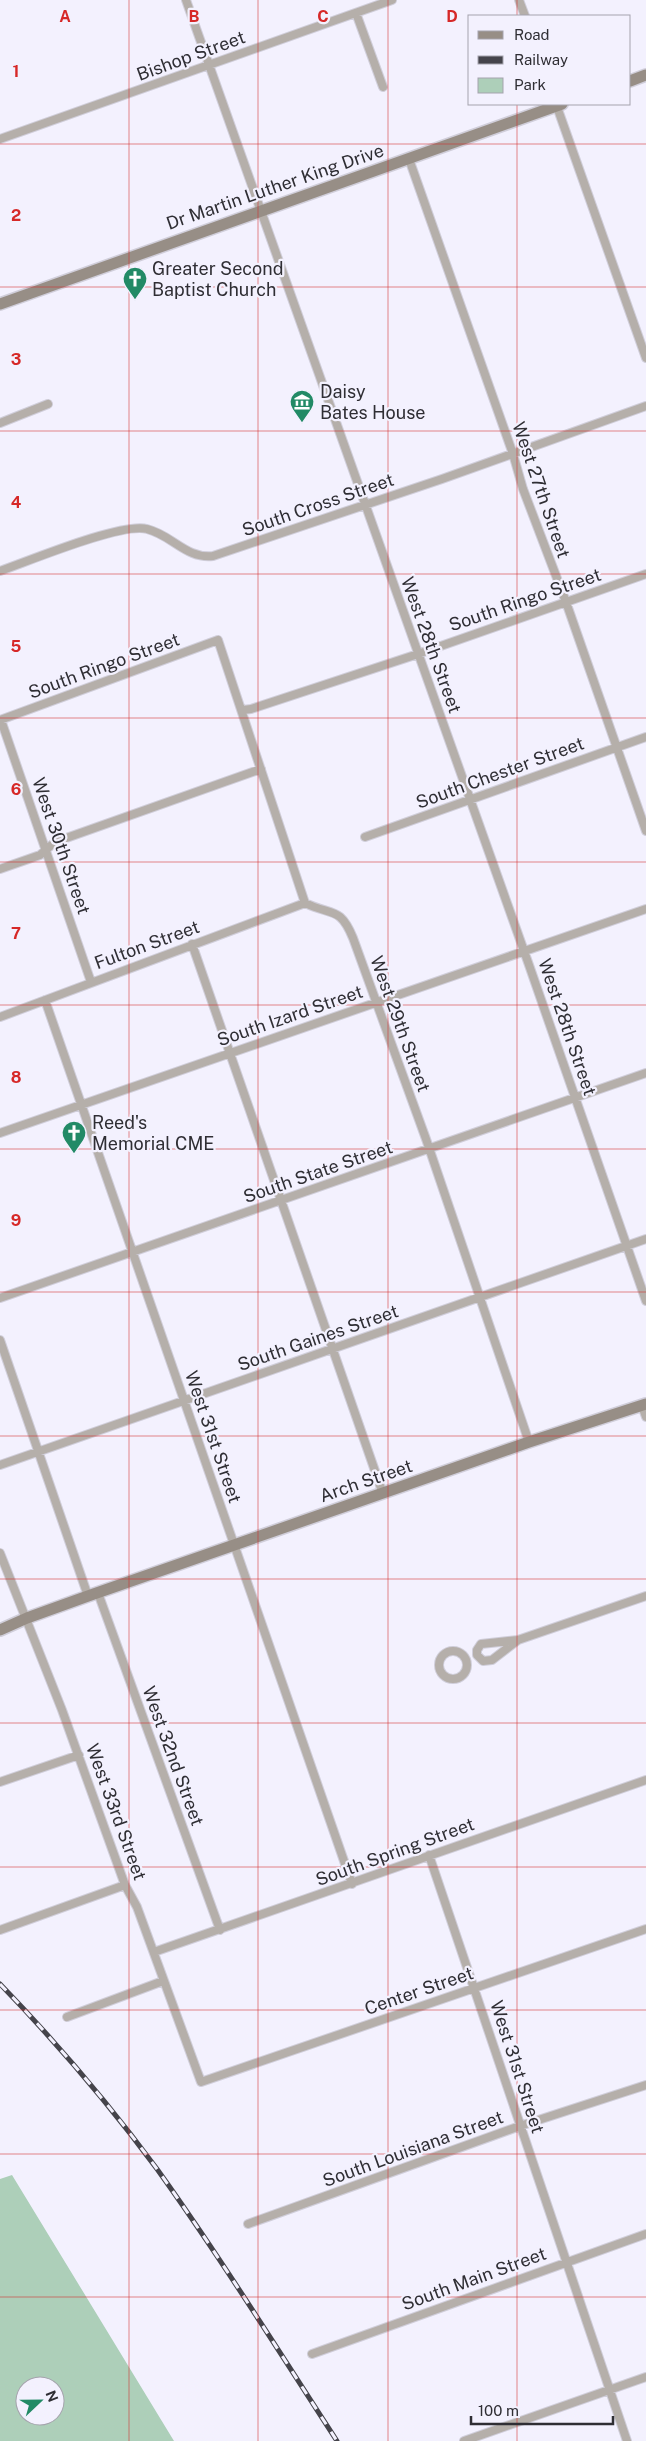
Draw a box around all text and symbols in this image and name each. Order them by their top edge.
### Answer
text: A [59,7,71,26]
text: B [189,7,200,26]
text: C [317,7,329,26]
text: D [446,7,458,26]
legend [468,15,631,105]
street label: Bishop Street [134,26,248,85]
text: Road [514,26,550,43]
text: Railway [514,51,568,68]
text: 1 [13,62,19,81]
text: Park [514,76,546,93]
street label: Dr Martin Luther King Drive [163,139,386,234]
text: 2 [11,206,21,225]
place label: Greater Second Baptist Church [152,258,283,300]
church icon: Greater Second Baptist Church [122,266,148,300]
text: 3 [11,350,21,369]
place label: Daisy Bates House [320,381,426,423]
museum icon: Daisy Bates House [289,389,315,423]
street label: West 27th Street [508,419,575,561]
street label: South Cross Street [239,469,396,540]
text: 4 [11,493,22,512]
street label: South Ringo Street [446,564,604,635]
street label: West 28th Street [397,574,466,716]
street label: South Ringo Street [25,628,182,703]
text: 5 [11,637,22,656]
street label: South Chester Street [413,732,587,813]
street label: West 30th Street [28,775,95,917]
text: 6 [11,780,21,799]
street label: Fulton Street [91,916,202,973]
text: 7 [11,924,21,943]
street label: West 29th Street [366,953,435,1095]
street label: West 28th Street [534,956,601,1098]
street label: South Izard Street [214,981,365,1050]
text: 8 [11,1068,22,1087]
place label: Reed's Memorial CME [92,1112,215,1154]
church icon: Reed's Memorial CME [61,1120,87,1154]
street label: South State Street [240,1136,395,1207]
text: 9 [11,1211,21,1230]
street label: South Gaines Street [235,1300,401,1375]
street label: West 31st Street [181,1368,246,1506]
street label: Arch Street [317,1455,415,1506]
street label: West 32nd Street [138,1683,208,1828]
street label: West 33rd Street [82,1741,151,1883]
street label: South Spring Street [313,1813,477,1890]
street label: Center Street [362,1962,476,2019]
street label: West 31st Street [486,1998,549,2136]
street label: South Louisiana Street [320,2106,506,2191]
street label: South Main Street [399,2243,549,2314]
north arrow [15,2376,65,2426]
text: N [43,2388,62,2404]
scale bar [471,2394,614,2426]
text: 100 m [478,2402,519,2419]

